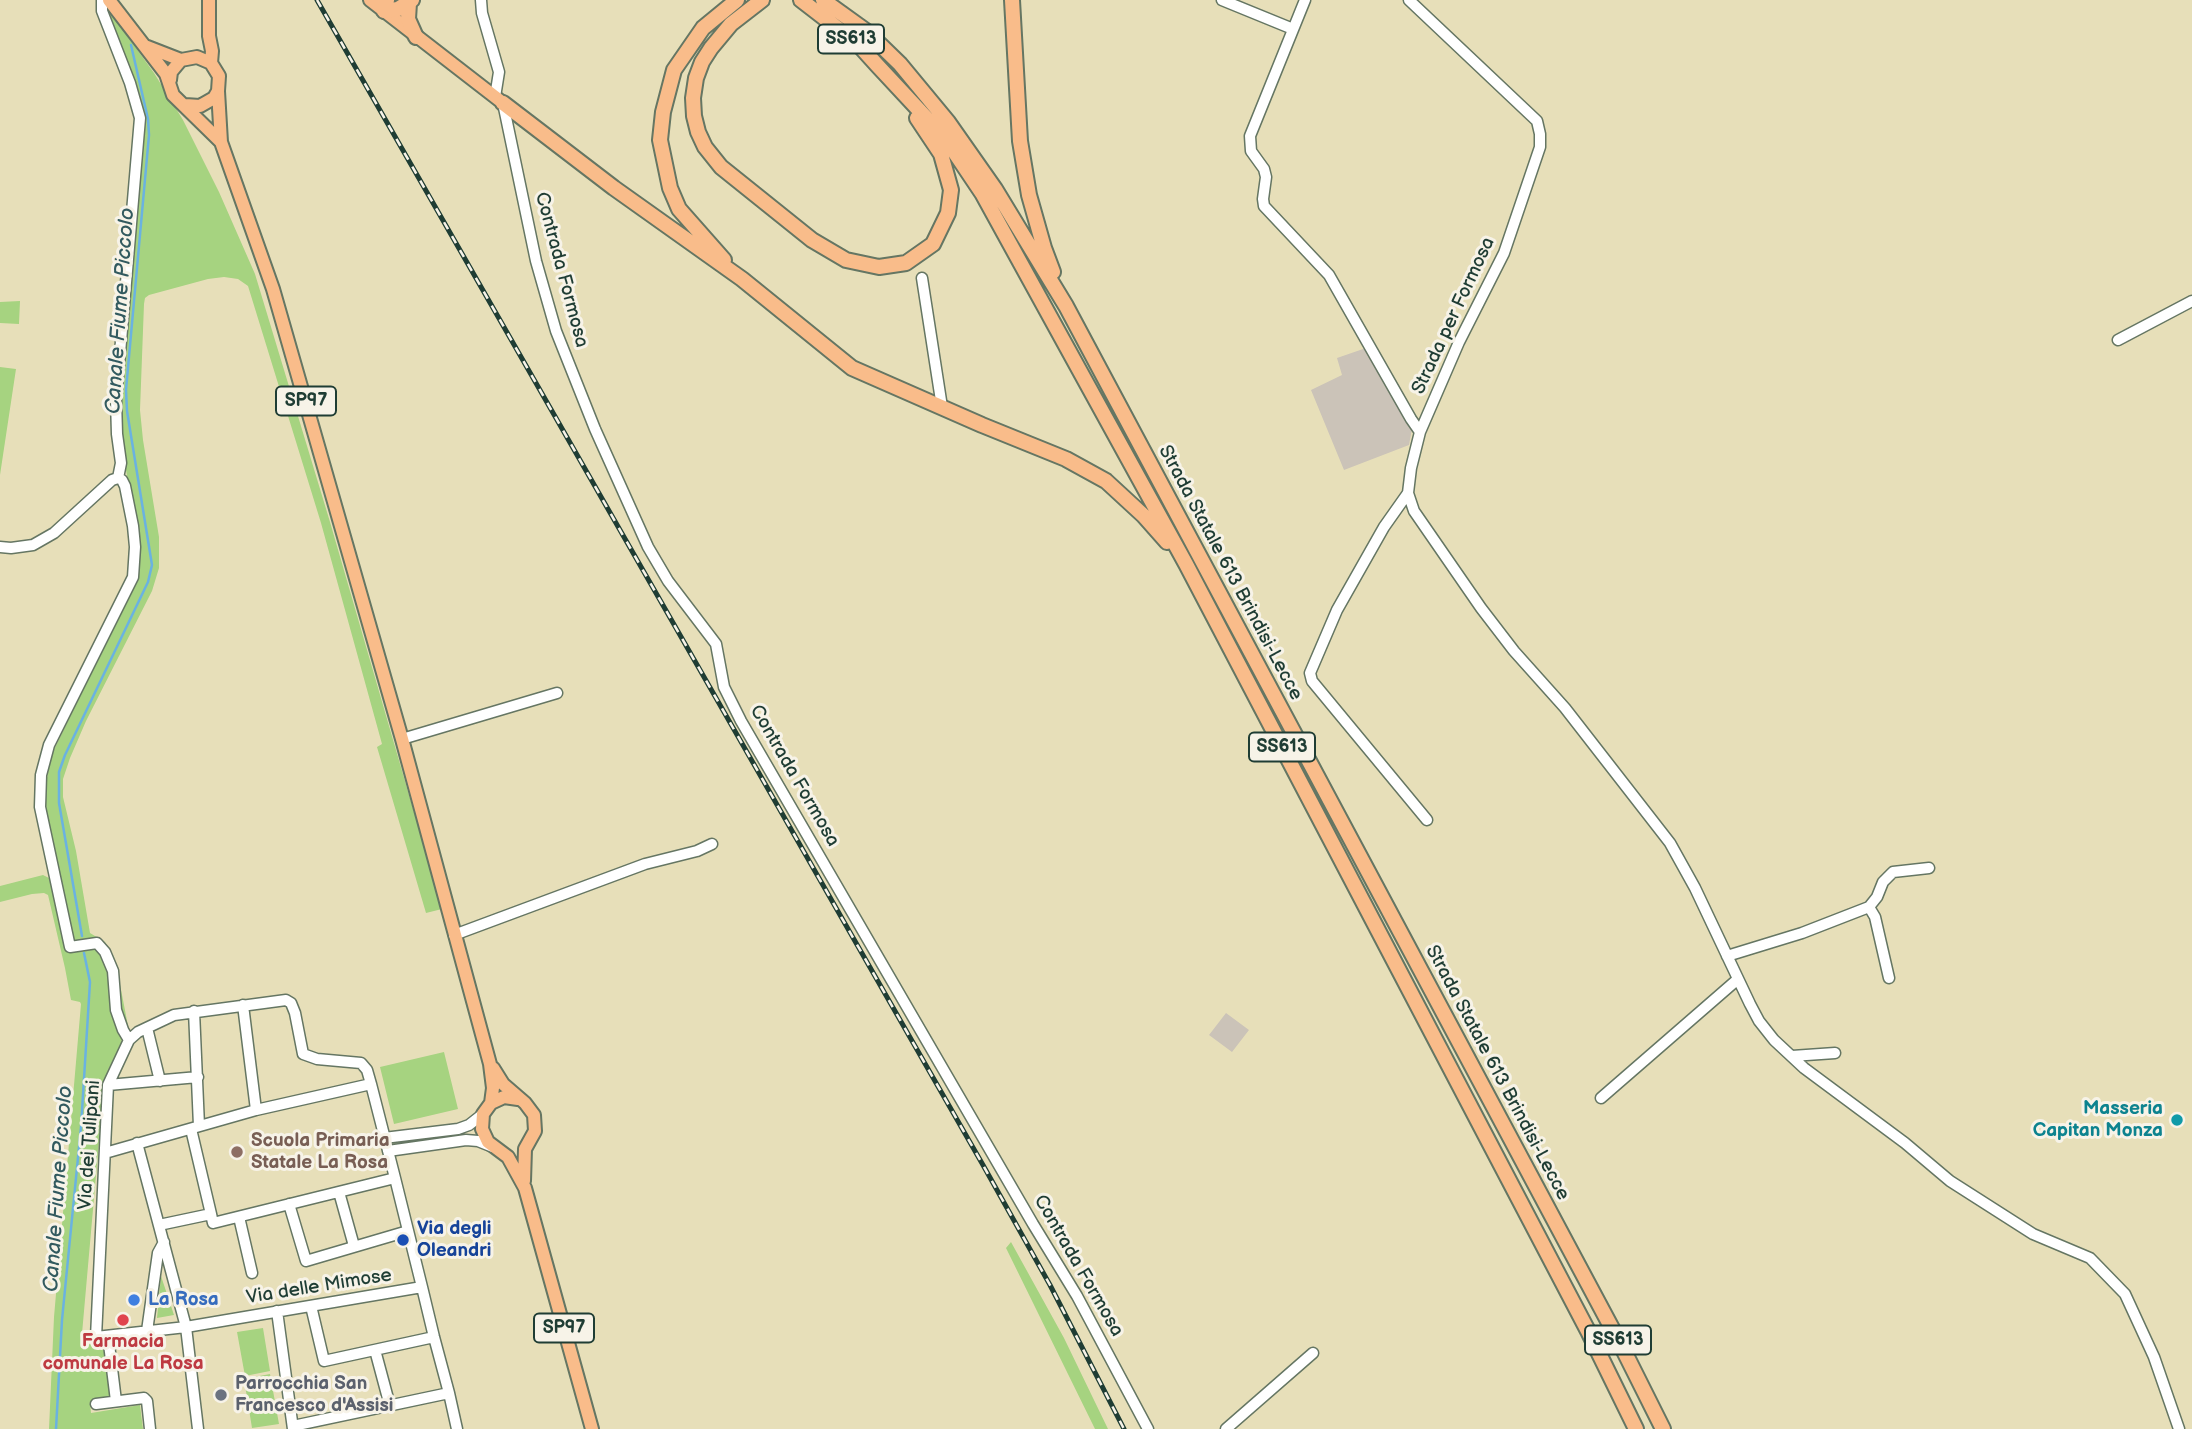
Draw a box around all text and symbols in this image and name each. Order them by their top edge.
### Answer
road number: SS613 [818,24,884,54]
street label: Contrada Formosa [529,190,593,350]
water label: Canale Fiume Piccolo [101,207,141,415]
street label: Strada per Formosa [1408,234,1500,398]
road number: SP97 [276,386,336,416]
street label: Strada Statale 613 Brindisi-Lecce [1153,442,1307,704]
street label: Contrada Formosa [744,701,844,851]
road number: SS613 [1249,732,1315,762]
street label: Strada Statale 613 Brindisi-Lecce [1420,942,1574,1204]
street label: Via dei Tulipani [74,1079,106,1211]
water label: Canale Fiume Piccolo [39,1085,79,1293]
place label: Masseria Capitan Monza [2033,1098,2163,1142]
marker: Masseria Capitan Monza [2169,1112,2185,1128]
place label: Scuola Primaria Statale La Rosa [251,1130,390,1174]
marker: Scuola Primaria Statale La Rosa [229,1144,245,1160]
street label: Contrada Formosa [1028,1191,1128,1341]
place label: Via degli Oleandri [417,1218,491,1262]
marker: Via degli Oleandri [395,1232,411,1248]
street label: Via delle Mimose [245,1264,393,1310]
place label: La Rosa [148,1289,219,1311]
marker: La Rosa [126,1292,142,1308]
marker: Farmacia comunale La Rosa [115,1312,131,1328]
road number: SP97 [534,1314,594,1343]
road number: SS613 [1585,1325,1651,1354]
place label: Farmacia comunale La Rosa [42,1331,204,1375]
place label: Parrocchia San Francesco d'Assisi [235,1373,393,1417]
marker: Parrocchia San Francesco d'Assisi [213,1387,229,1403]

